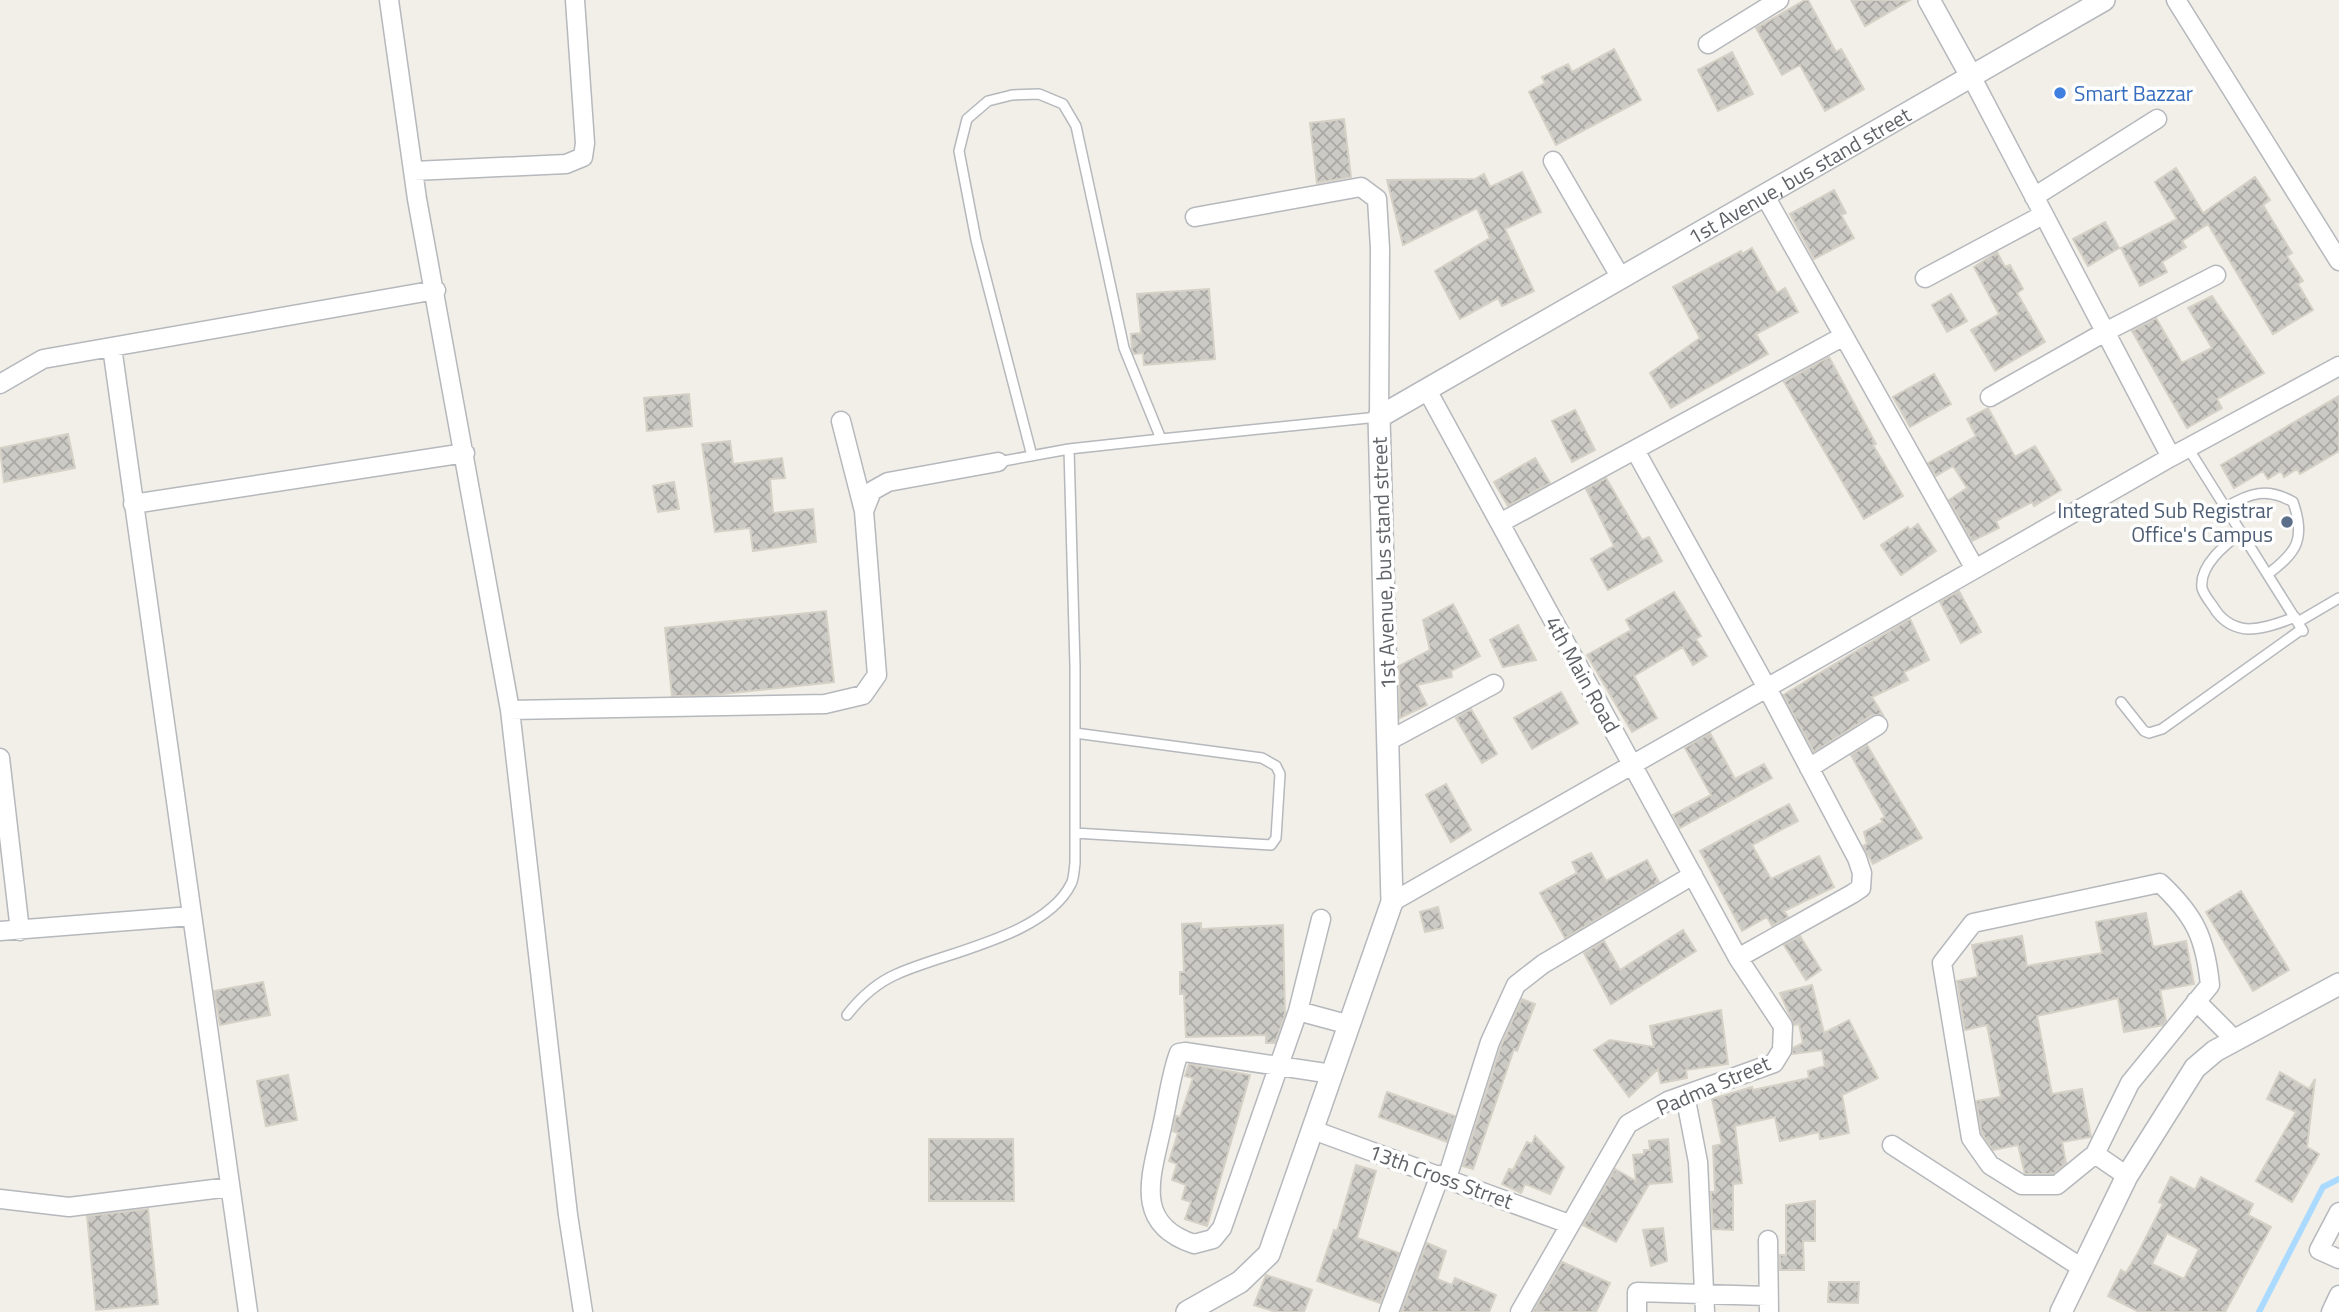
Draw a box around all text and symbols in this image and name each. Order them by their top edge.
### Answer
place label: Smart Bazzar [2074,77,2193,109]
marker: Smart Bazzar [2052,85,2068,101]
street label: 1st Avenue, bus stand street [1682,98,1917,252]
street label: 1st Avenue, bus stand street [1363,436,1403,690]
place label: Integrated Sub Registrar Office's Campus [2057,494,2273,550]
marker: Integrated Sub Registrar Office's Campus [2279,514,2295,530]
street label: 4th Main Road [1538,610,1628,738]
street label: Padma Street [1651,1046,1775,1123]
street label: 13th Cross Strret [1364,1135,1518,1217]

